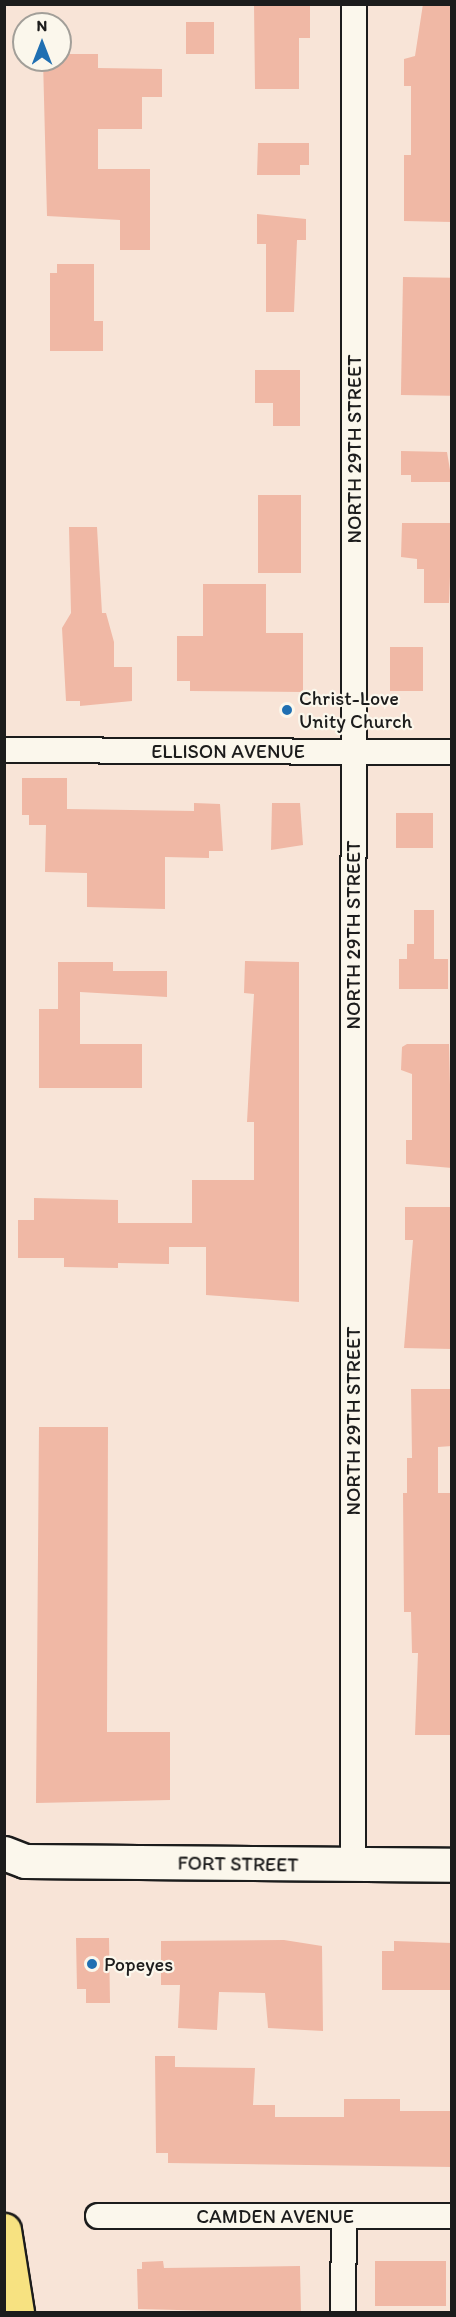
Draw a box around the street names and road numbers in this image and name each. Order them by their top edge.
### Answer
street label: NORTH 29TH STREET [342,355,366,543]
street label: ELLISON AVENUE [152,739,304,763]
street label: NORTH 29TH STREET [341,841,365,1029]
street label: NORTH 29TH STREET [341,1327,365,1515]
street label: FORT STREET [177,1851,299,1877]
street label: CAMDEN AVENUE [196,2204,354,2228]

